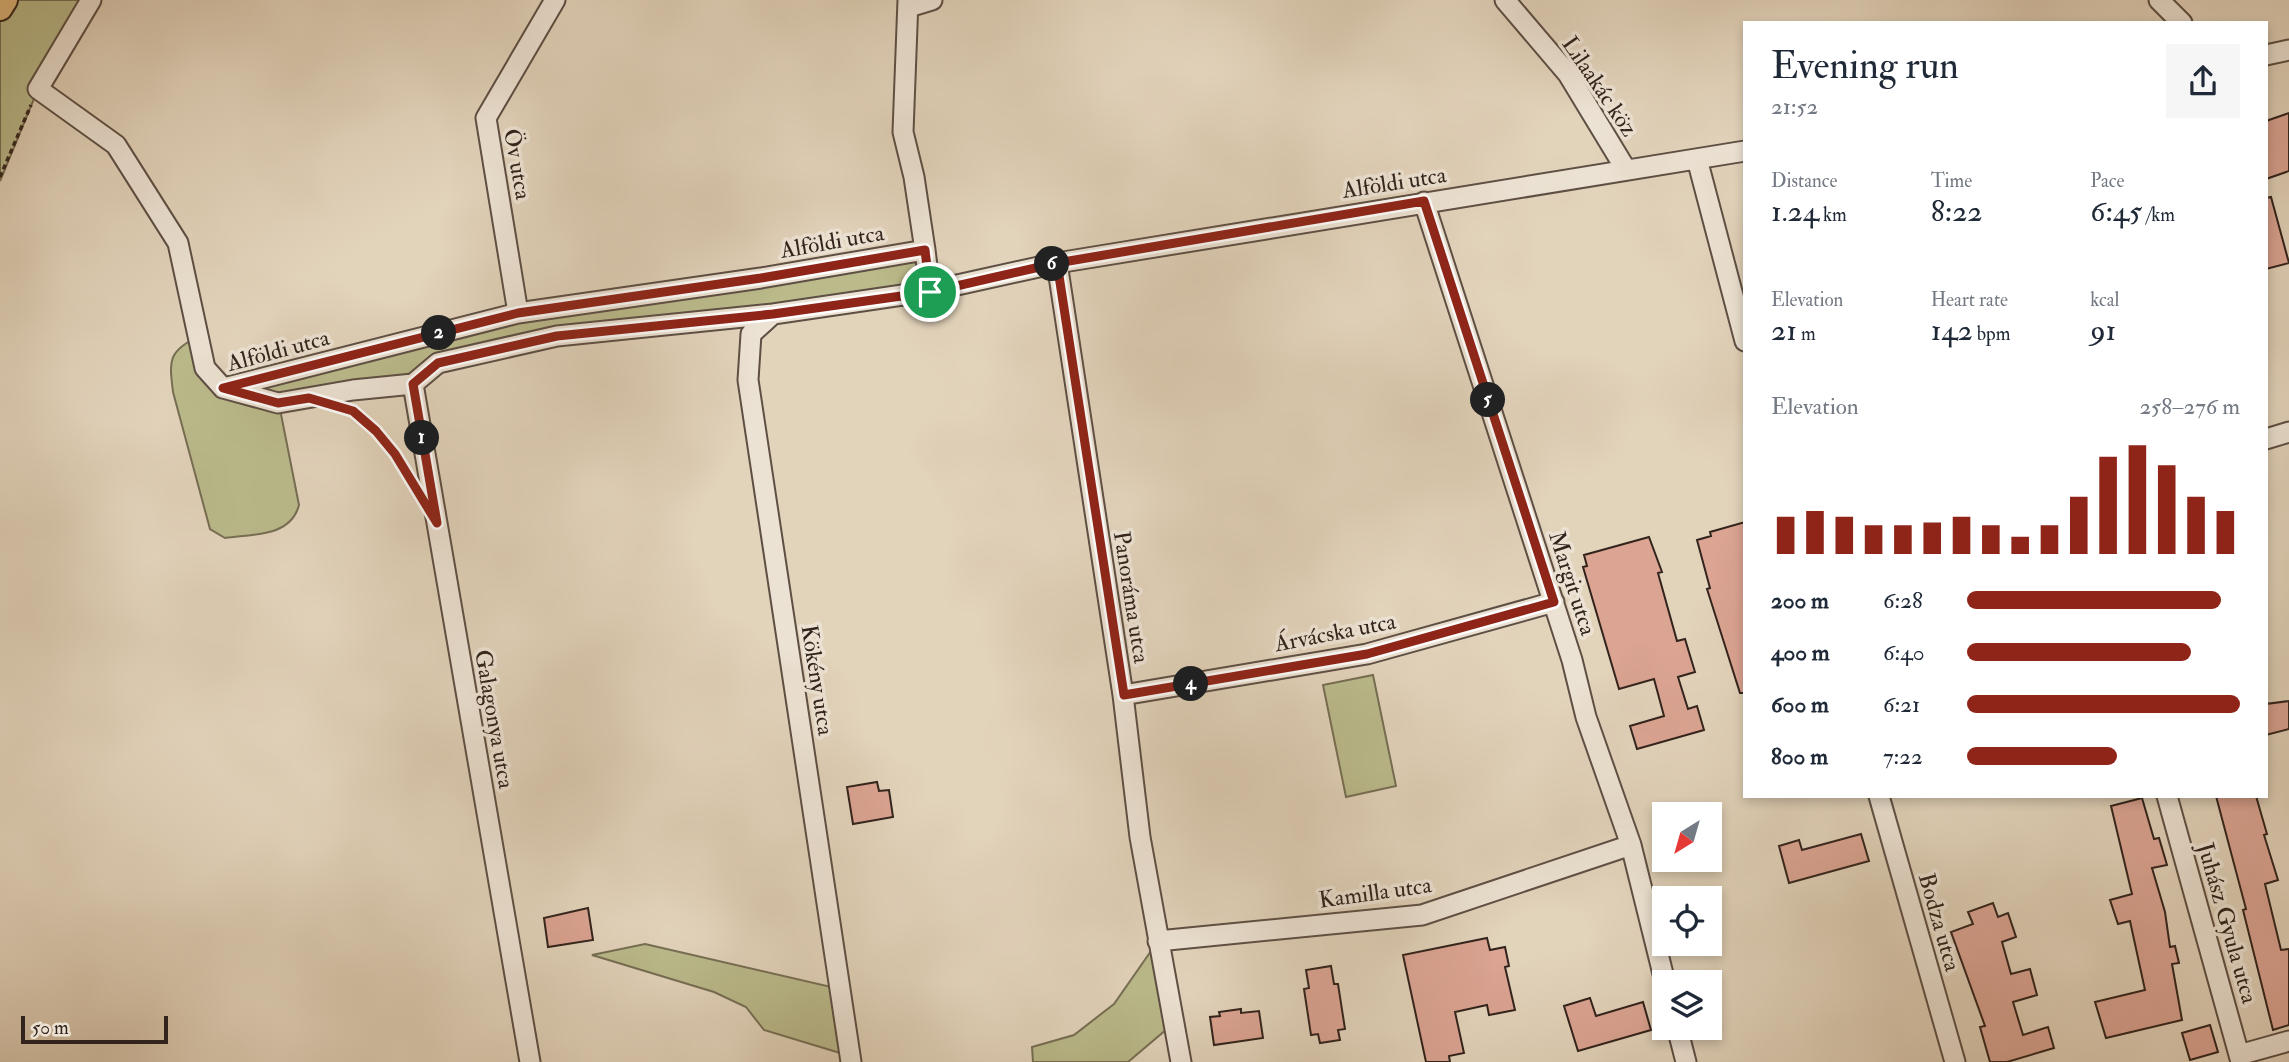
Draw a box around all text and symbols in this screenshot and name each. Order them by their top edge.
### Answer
street label: Lilaakác köz [1555,31,1644,142]
text: Evening run [1771,42,1959,90]
button: share [2166,44,2240,118]
text: 21:52 [1771,92,1818,121]
street label: Öv utca [497,126,538,202]
street label: Alföldi utca [1339,160,1449,205]
text: Distance [1771,169,1837,193]
text: Time [1931,169,1972,193]
text: Pace [2090,169,2124,193]
text: 1.24 [1771,193,1819,230]
text: 8:22 [1931,193,1983,230]
text: 6:45 [2090,193,2142,230]
text: km [1819,203,1847,227]
text: /km [2142,203,2175,227]
street label: Alföldi utca [777,218,887,265]
pin: 6 [1034,246,1070,282]
text: 6 [1047,251,1056,275]
pin [900,262,960,322]
icon: arrive [911,273,949,311]
text: Elevation [1771,288,1843,312]
text: Heart rate [1931,288,2008,312]
text: kcal [2090,288,2119,312]
text: 21 [1771,312,1797,349]
text: 142 [1931,312,1973,349]
text: 91 [2090,312,2116,349]
pin: 2 [422,316,457,350]
text: 2 [434,320,443,344]
text: m [1797,322,1816,346]
text: bpm [1973,322,2010,346]
street label: Alföldi utca [223,323,333,378]
pin: 5 [1470,382,1506,418]
text: 5 [1483,387,1492,411]
text: Elevation [1771,392,1859,421]
text: 258–276 m [2139,392,2240,421]
pin: 1 [404,420,440,456]
text: 1 [418,425,425,449]
street label: Margit utca [1542,528,1603,639]
street label: Panoráma utca [1107,529,1156,666]
text: 200 m [1771,586,1829,615]
text: 6:28 [1883,586,1923,615]
street label: Árvácska utca [1271,606,1399,659]
street label: Kökény utca [794,623,841,738]
text: 400 m [1771,638,1830,667]
text: 6:40 [1883,638,1924,667]
street label: Galagonya utca [468,647,521,791]
pin: 4 [1174,666,1208,702]
text: 4 [1185,671,1196,695]
text: 600 m [1771,690,1829,719]
text: 6:21 [1883,690,1920,719]
text: 800 m [1771,742,1828,771]
text: 7:22 [1883,742,1923,771]
north arrow [1652,802,1722,872]
map controls [1652,802,1722,1040]
street label: Juhász Gyula utca [2190,839,2264,1007]
street label: Kamilla utca [1317,870,1434,915]
street label: Bodza utca [1912,870,1968,975]
button: locate [1652,886,1722,956]
button: layers [1652,970,1722,1040]
scale bar [21,1013,168,1045]
text: 50 m [32,1016,69,1040]

